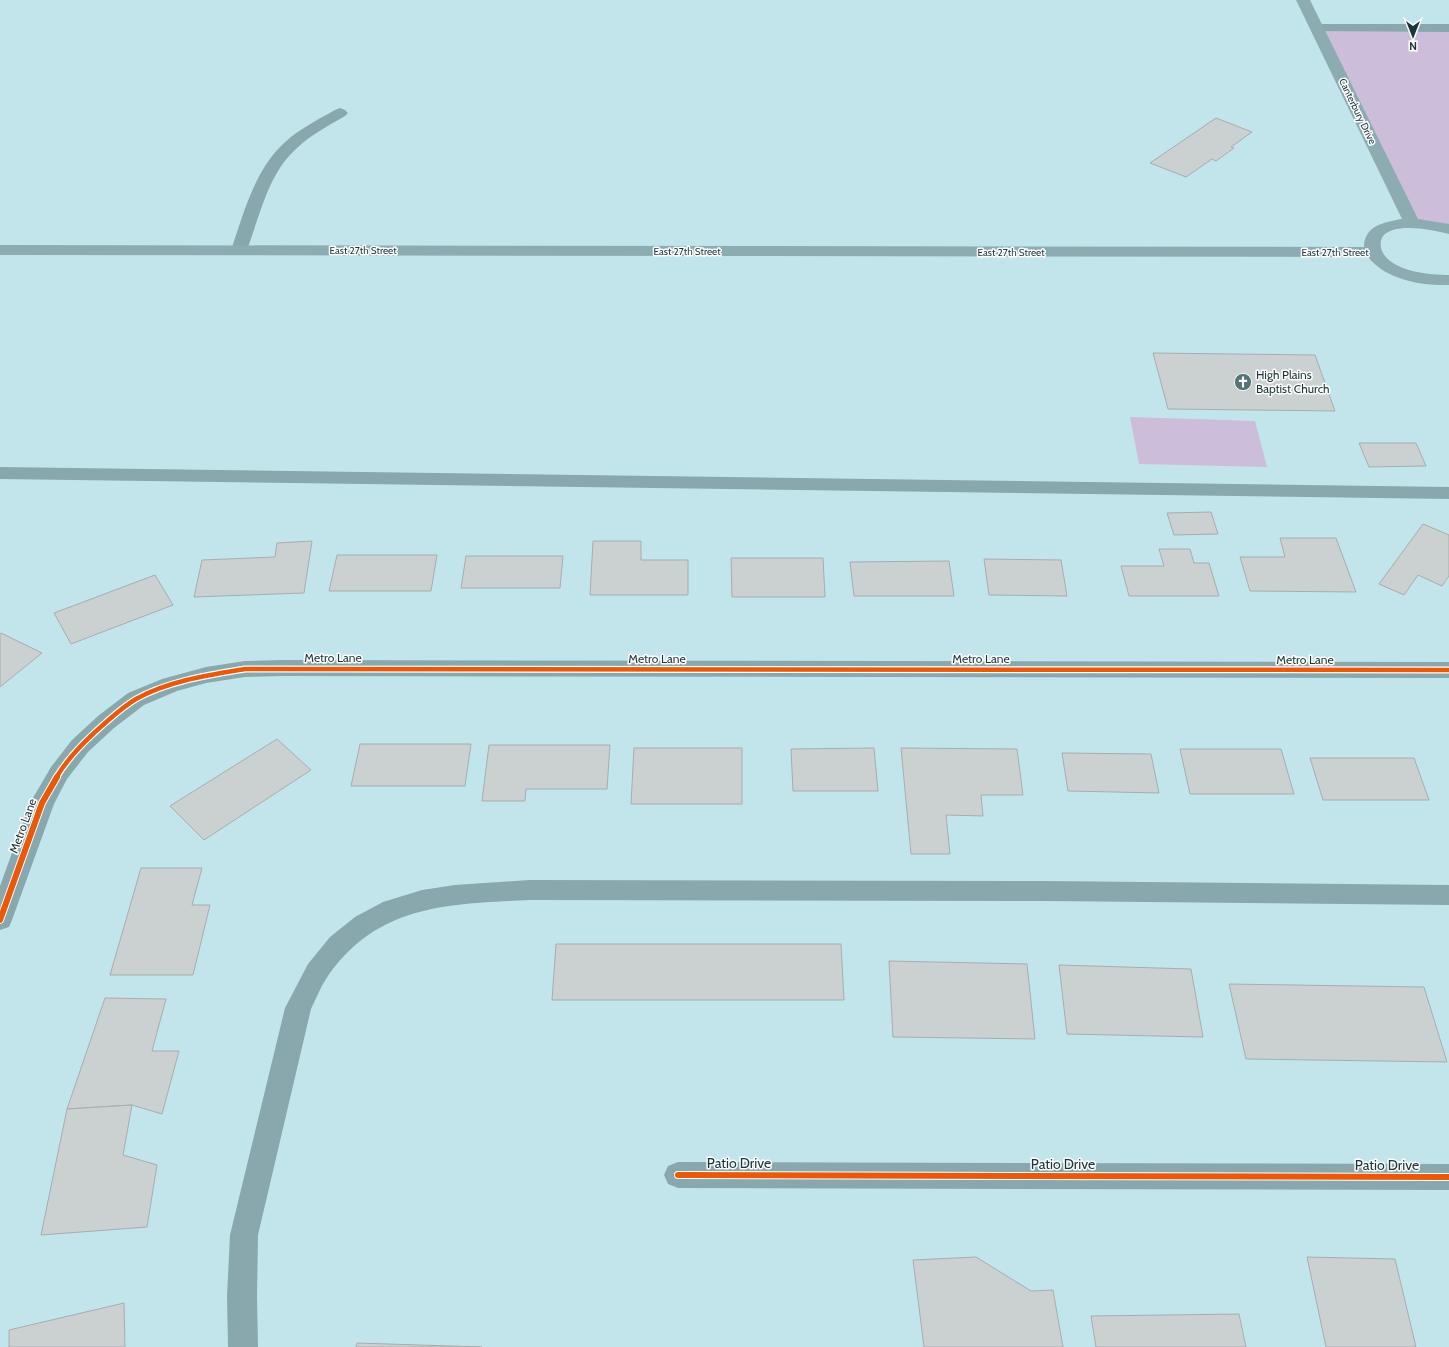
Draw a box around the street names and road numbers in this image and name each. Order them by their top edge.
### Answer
street label: Canterbury Drive [1336,76,1379,146]
street label: East 27th Street [329,244,397,257]
street label: East 27th Street [653,245,721,258]
street label: East 27th Street [977,246,1045,259]
street label: East 27th Street [1301,246,1369,259]
street label: Metro Lane [304,650,362,665]
street label: Metro Lane [628,651,686,666]
street label: Metro Lane [952,651,1010,666]
street label: Metro Lane [1276,652,1334,667]
street label: Metro Lane [6,796,39,855]
street label: Patio Drive [707,1154,771,1172]
street label: Patio Drive [1031,1155,1095,1173]
street label: Patio Drive [1355,1156,1419,1174]

